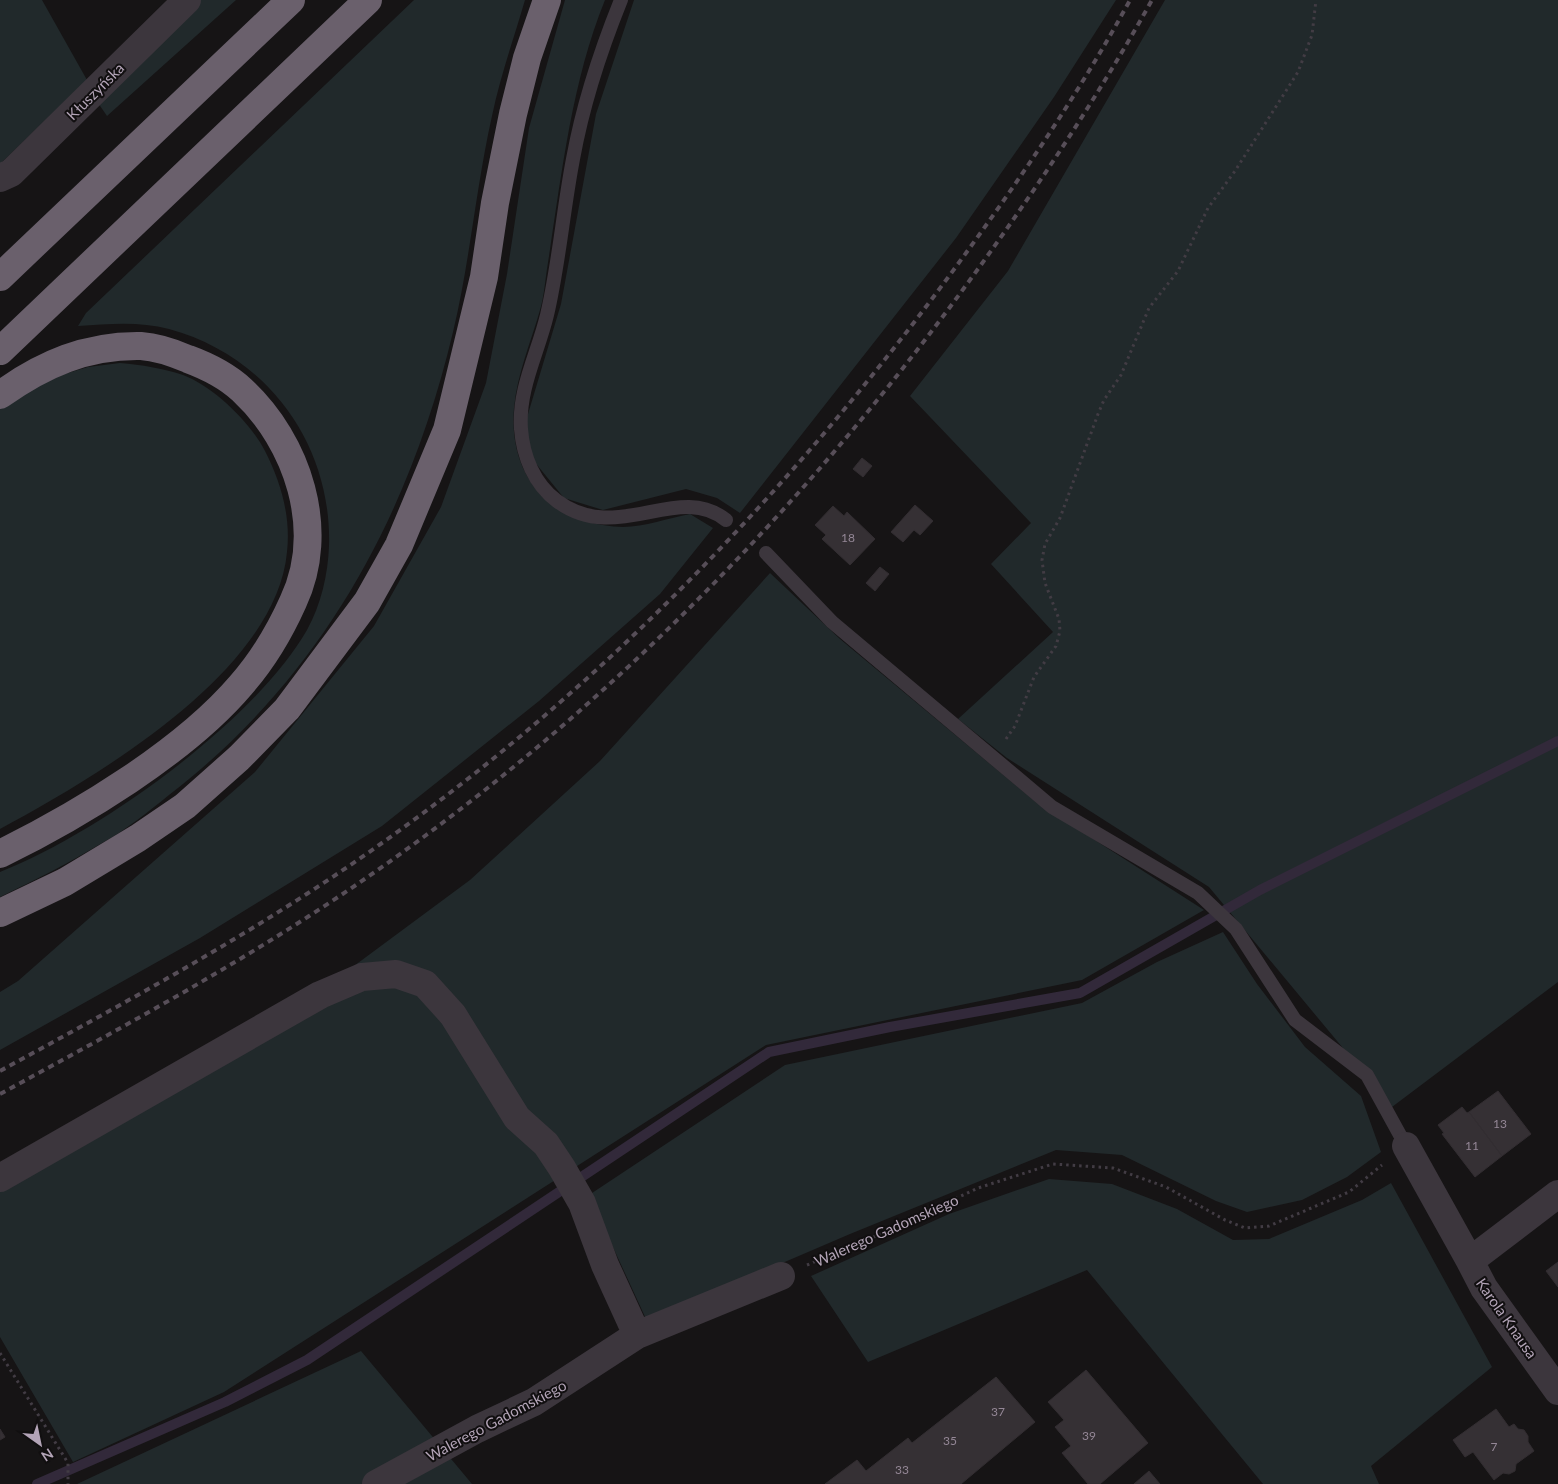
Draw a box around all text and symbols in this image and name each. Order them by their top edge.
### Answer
street label: Kłuszyńska [63,59,127,123]
house number: 18 [841,530,855,545]
house number: 13 [1493,1116,1507,1131]
house number: 11 [1465,1138,1479,1153]
street label: Walerego Gadomskiego [811,1190,961,1270]
street label: Karola Knausa [1473,1274,1541,1362]
street label: Walerego Gadomskiego [423,1375,569,1465]
house number: 37 [991,1404,1005,1419]
north arrow [15,1419,65,1469]
house number: 39 [1082,1428,1096,1443]
house number: 35 [943,1433,957,1448]
house number: 7 [1491,1439,1498,1454]
text: N [38,1445,57,1465]
house number: 33 [895,1462,909,1477]

